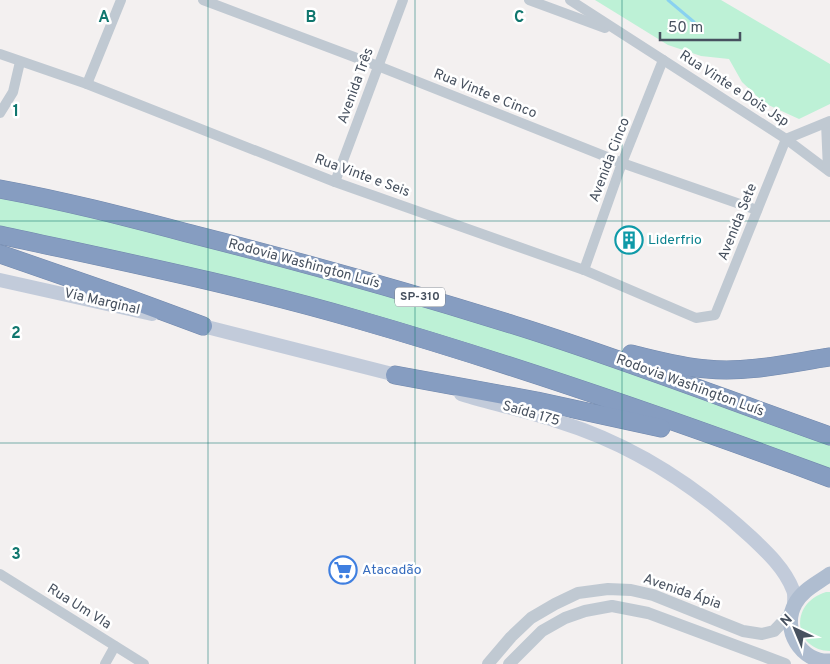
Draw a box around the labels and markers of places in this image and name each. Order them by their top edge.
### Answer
building icon: Liderfrio [614,225,644,255]
place label: Liderfrio [648,232,702,249]
supermarket icon: Atacadão [328,555,358,585]
place label: Atacadão [362,562,422,579]

